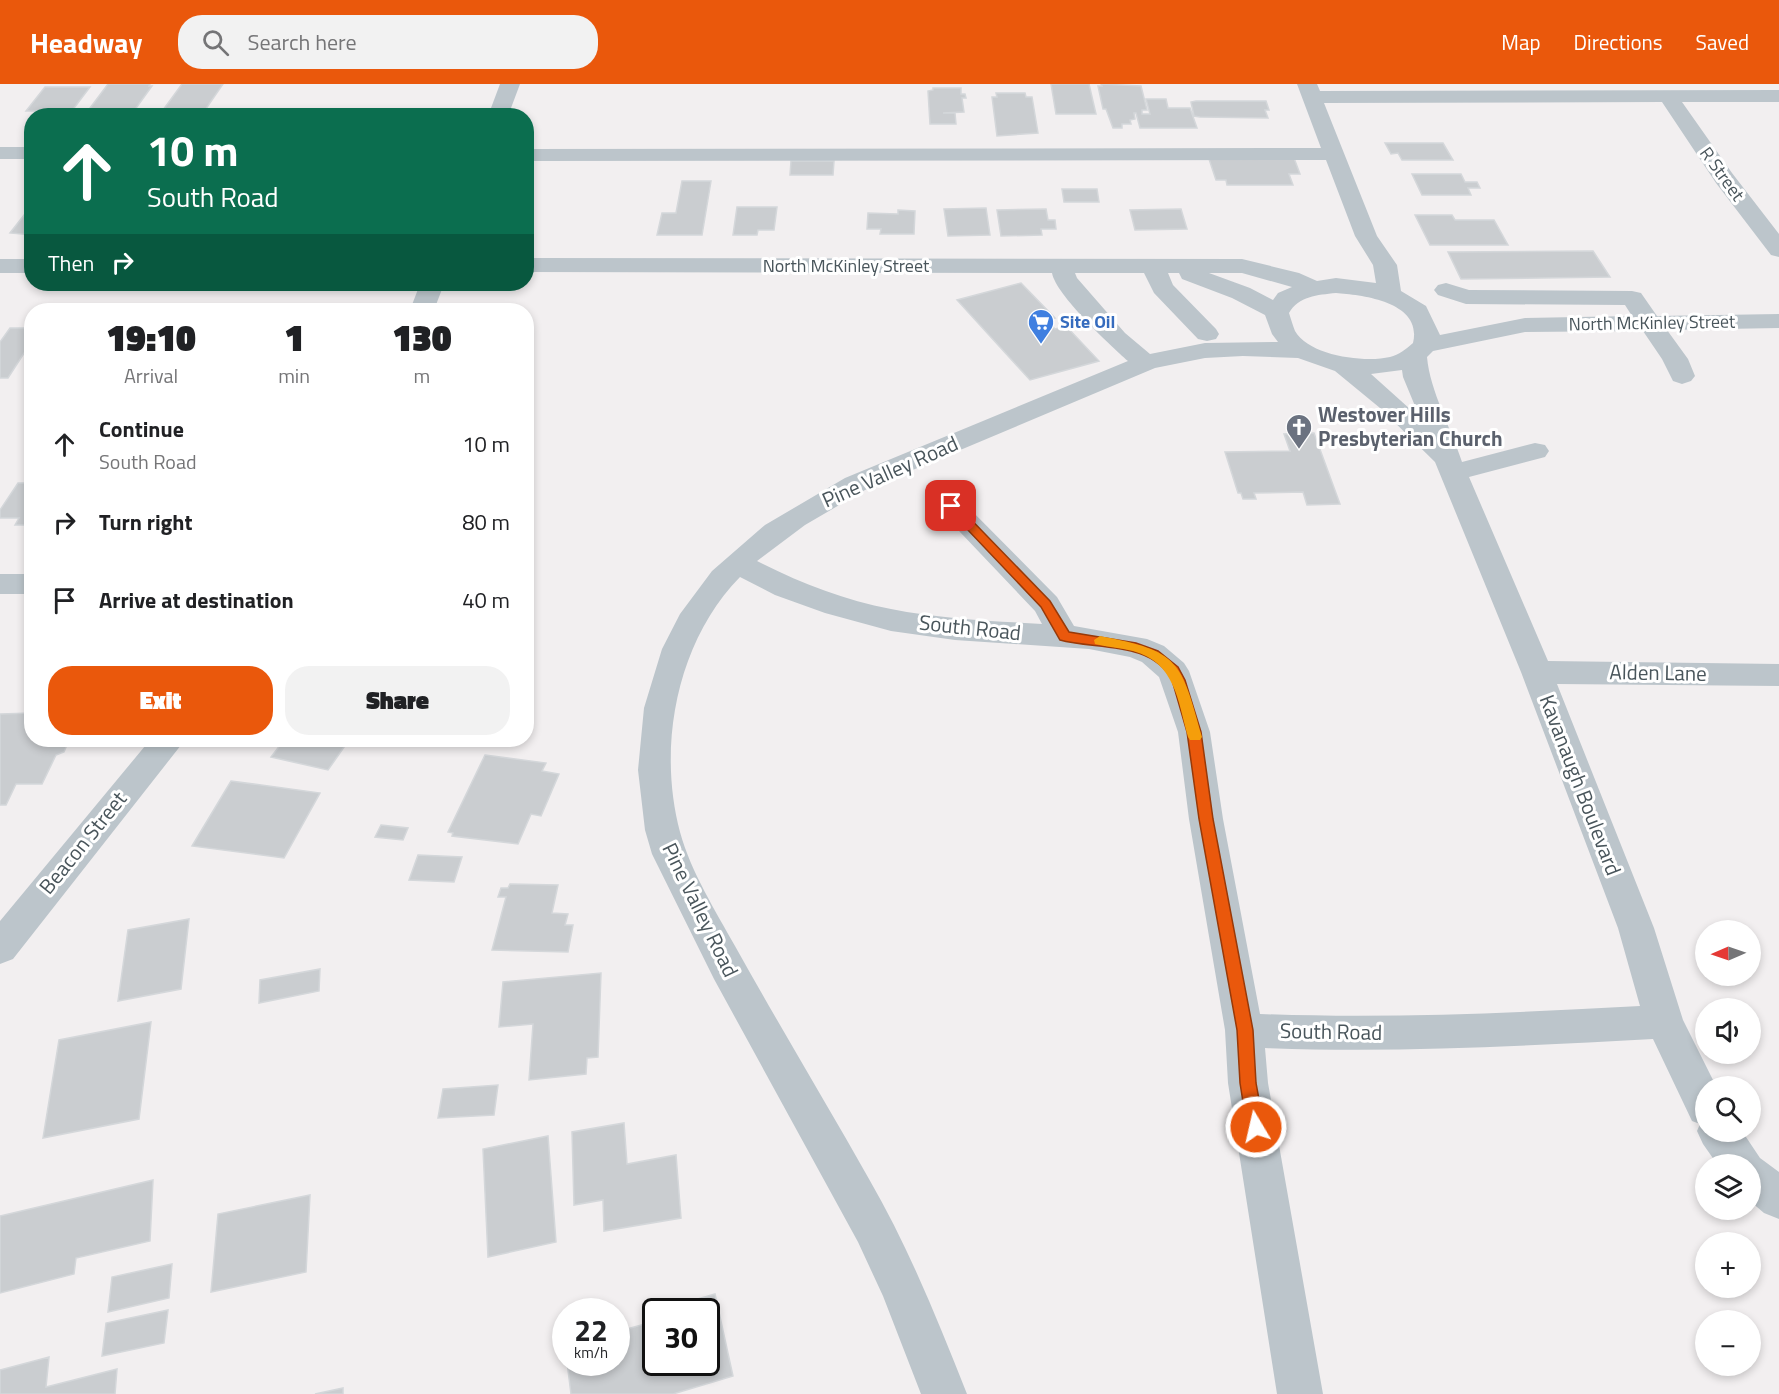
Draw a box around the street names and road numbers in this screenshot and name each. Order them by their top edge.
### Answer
street label: R Street [1693,141,1752,207]
street label: North McKinley Street [763,252,930,279]
street label: North McKinley Street [1568,308,1736,337]
street label: Pine Valley Road [816,427,963,515]
street label: South Road [918,606,1023,648]
street label: Alden Lane [1609,655,1707,689]
street label: Kavanaugh Boulevard [1532,690,1630,880]
street label: Beacon Street [31,784,134,901]
street label: Pine Valley Road [654,837,747,982]
street label: South Road [1280,1014,1382,1048]

